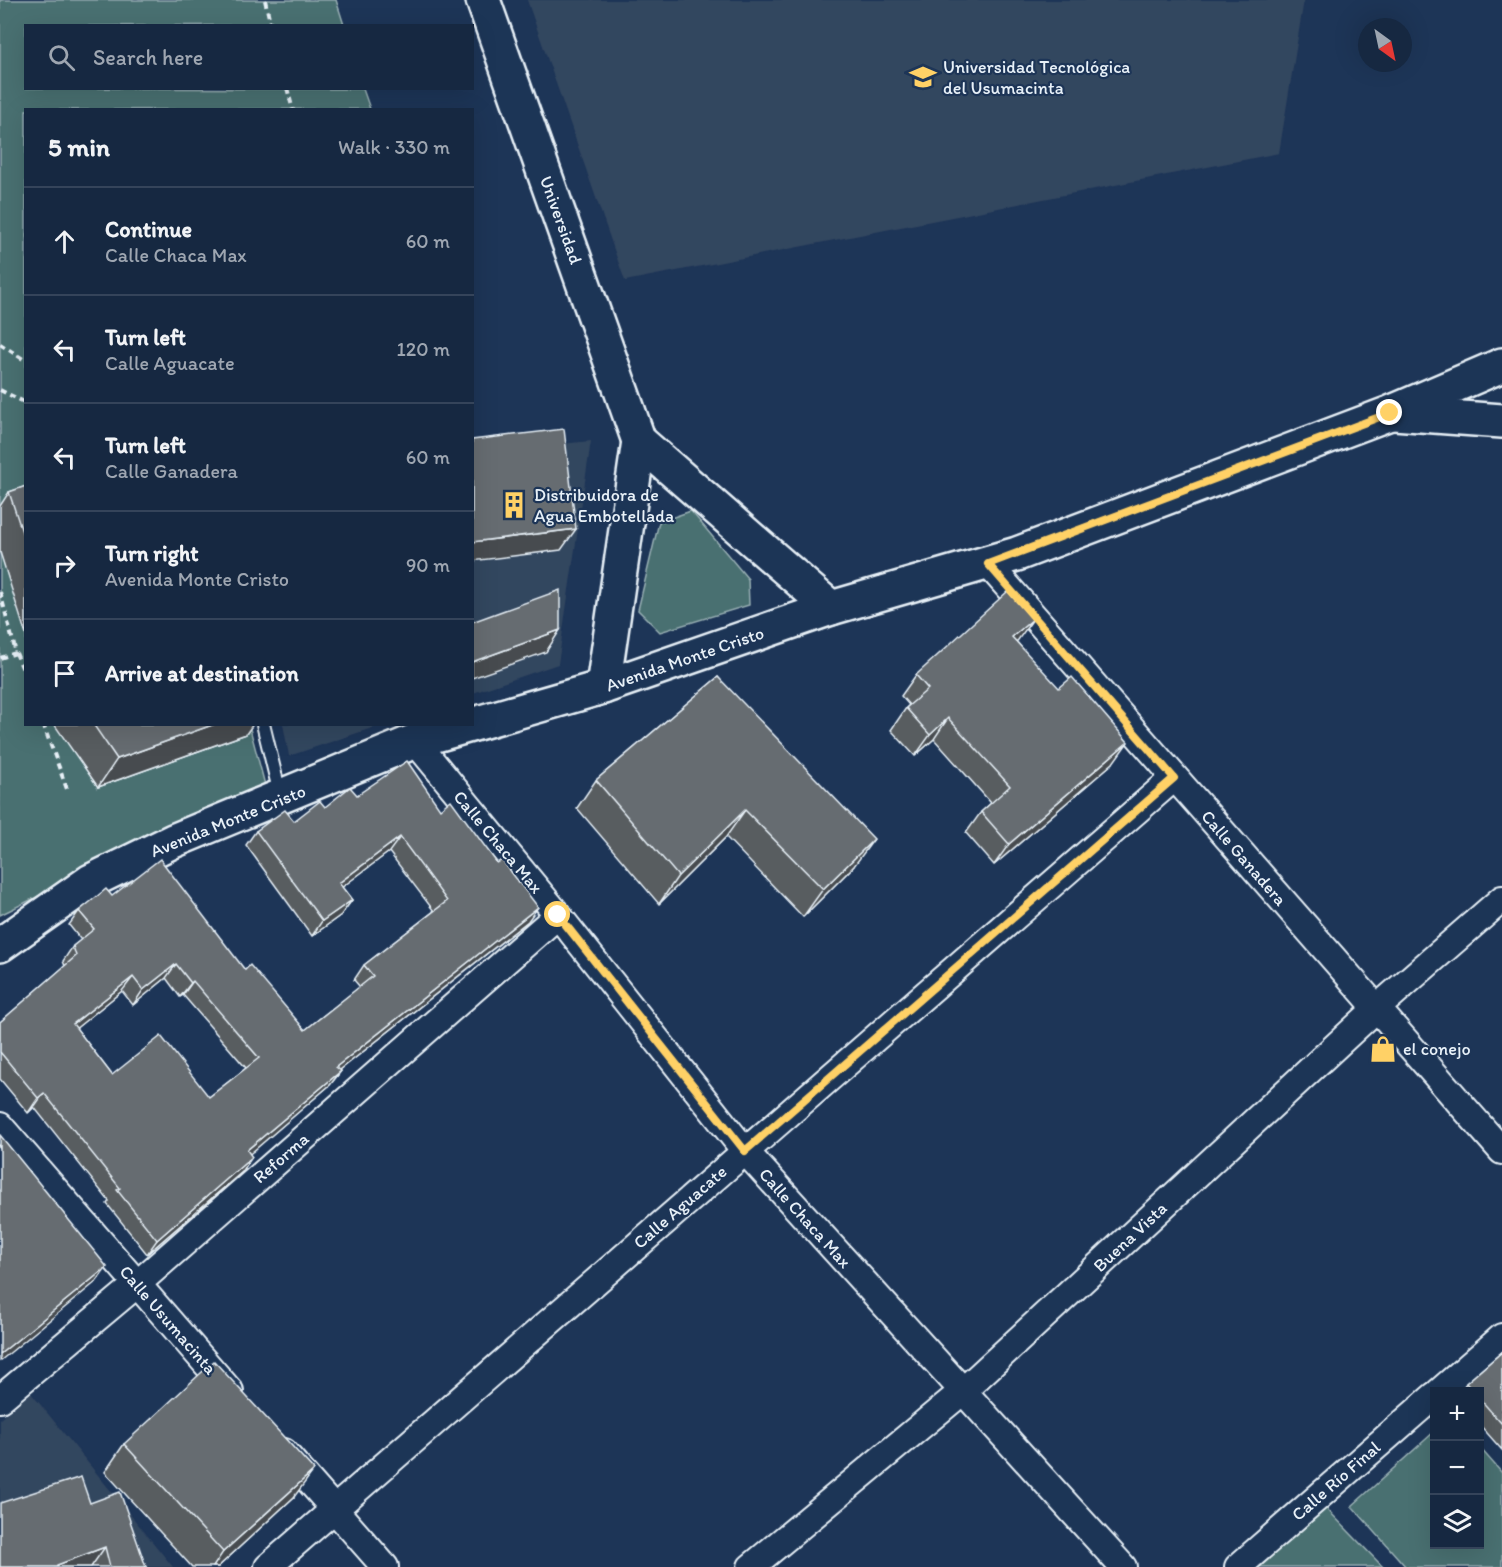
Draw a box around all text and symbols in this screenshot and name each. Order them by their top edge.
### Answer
north arrow [1358,18,1412,72]
search box [24,24,474,90]
icon: search [45,41,78,74]
text: Search here [93,44,203,71]
place label: Universidad Tecnológica del Usumacinta [943,56,1130,99]
school or university icon: Universidad Tecnológica del Usumacinta [908,62,938,92]
text: 5 min [48,131,110,163]
text: Walk · 330 m [338,135,450,159]
street label: Universidad [535,173,587,267]
text: Continue [105,216,192,243]
icon: ahead [48,225,81,258]
text: 60 m [406,229,450,253]
text: Calle Chaca Max [105,243,247,267]
text: Turn left [105,324,186,351]
icon: left [48,333,81,366]
text: 120 m [397,337,450,361]
text: Calle Aguacate [105,351,235,375]
route end [1376,399,1402,425]
text: Turn left [105,432,186,459]
icon: left [48,441,81,474]
text: 60 m [406,445,450,469]
text: Calle Ganadera [105,459,238,483]
place label: Distribuidora de Agua Embotellada [534,484,675,527]
building icon: Distribuidora de Agua Embotellada [499,490,529,520]
text: Turn right [105,540,199,567]
icon: right [48,549,81,582]
text: 90 m [406,553,450,577]
text: Avenida Monte Cristo [105,567,289,591]
street label: Avenida Monte Cristo [603,622,767,696]
icon: arrive [48,657,81,690]
text: Arrive at destination [105,660,299,687]
street label: Avenida Monte Cristo [147,780,309,862]
street label: Calle Chaca Max [449,786,548,898]
street label: Calle Ganadera [1196,806,1292,911]
route start [544,901,570,927]
shop icon: el conejo [1368,1034,1398,1064]
place label: el conejo [1403,1038,1471,1060]
street label: Reforma [249,1127,314,1188]
street label: Calle Aguacate [629,1160,731,1254]
street label: Calle Chaca Max [754,1163,856,1273]
street label: Buena Vista [1089,1197,1171,1277]
street label: Calle Usumacinta [115,1261,222,1380]
map controls [1430,1387,1484,1549]
button: + [1430,1387,1484,1441]
street label: Calle Río Final [1287,1436,1385,1526]
button: − [1430,1441,1484,1495]
button: layers [1430,1495,1484,1549]

